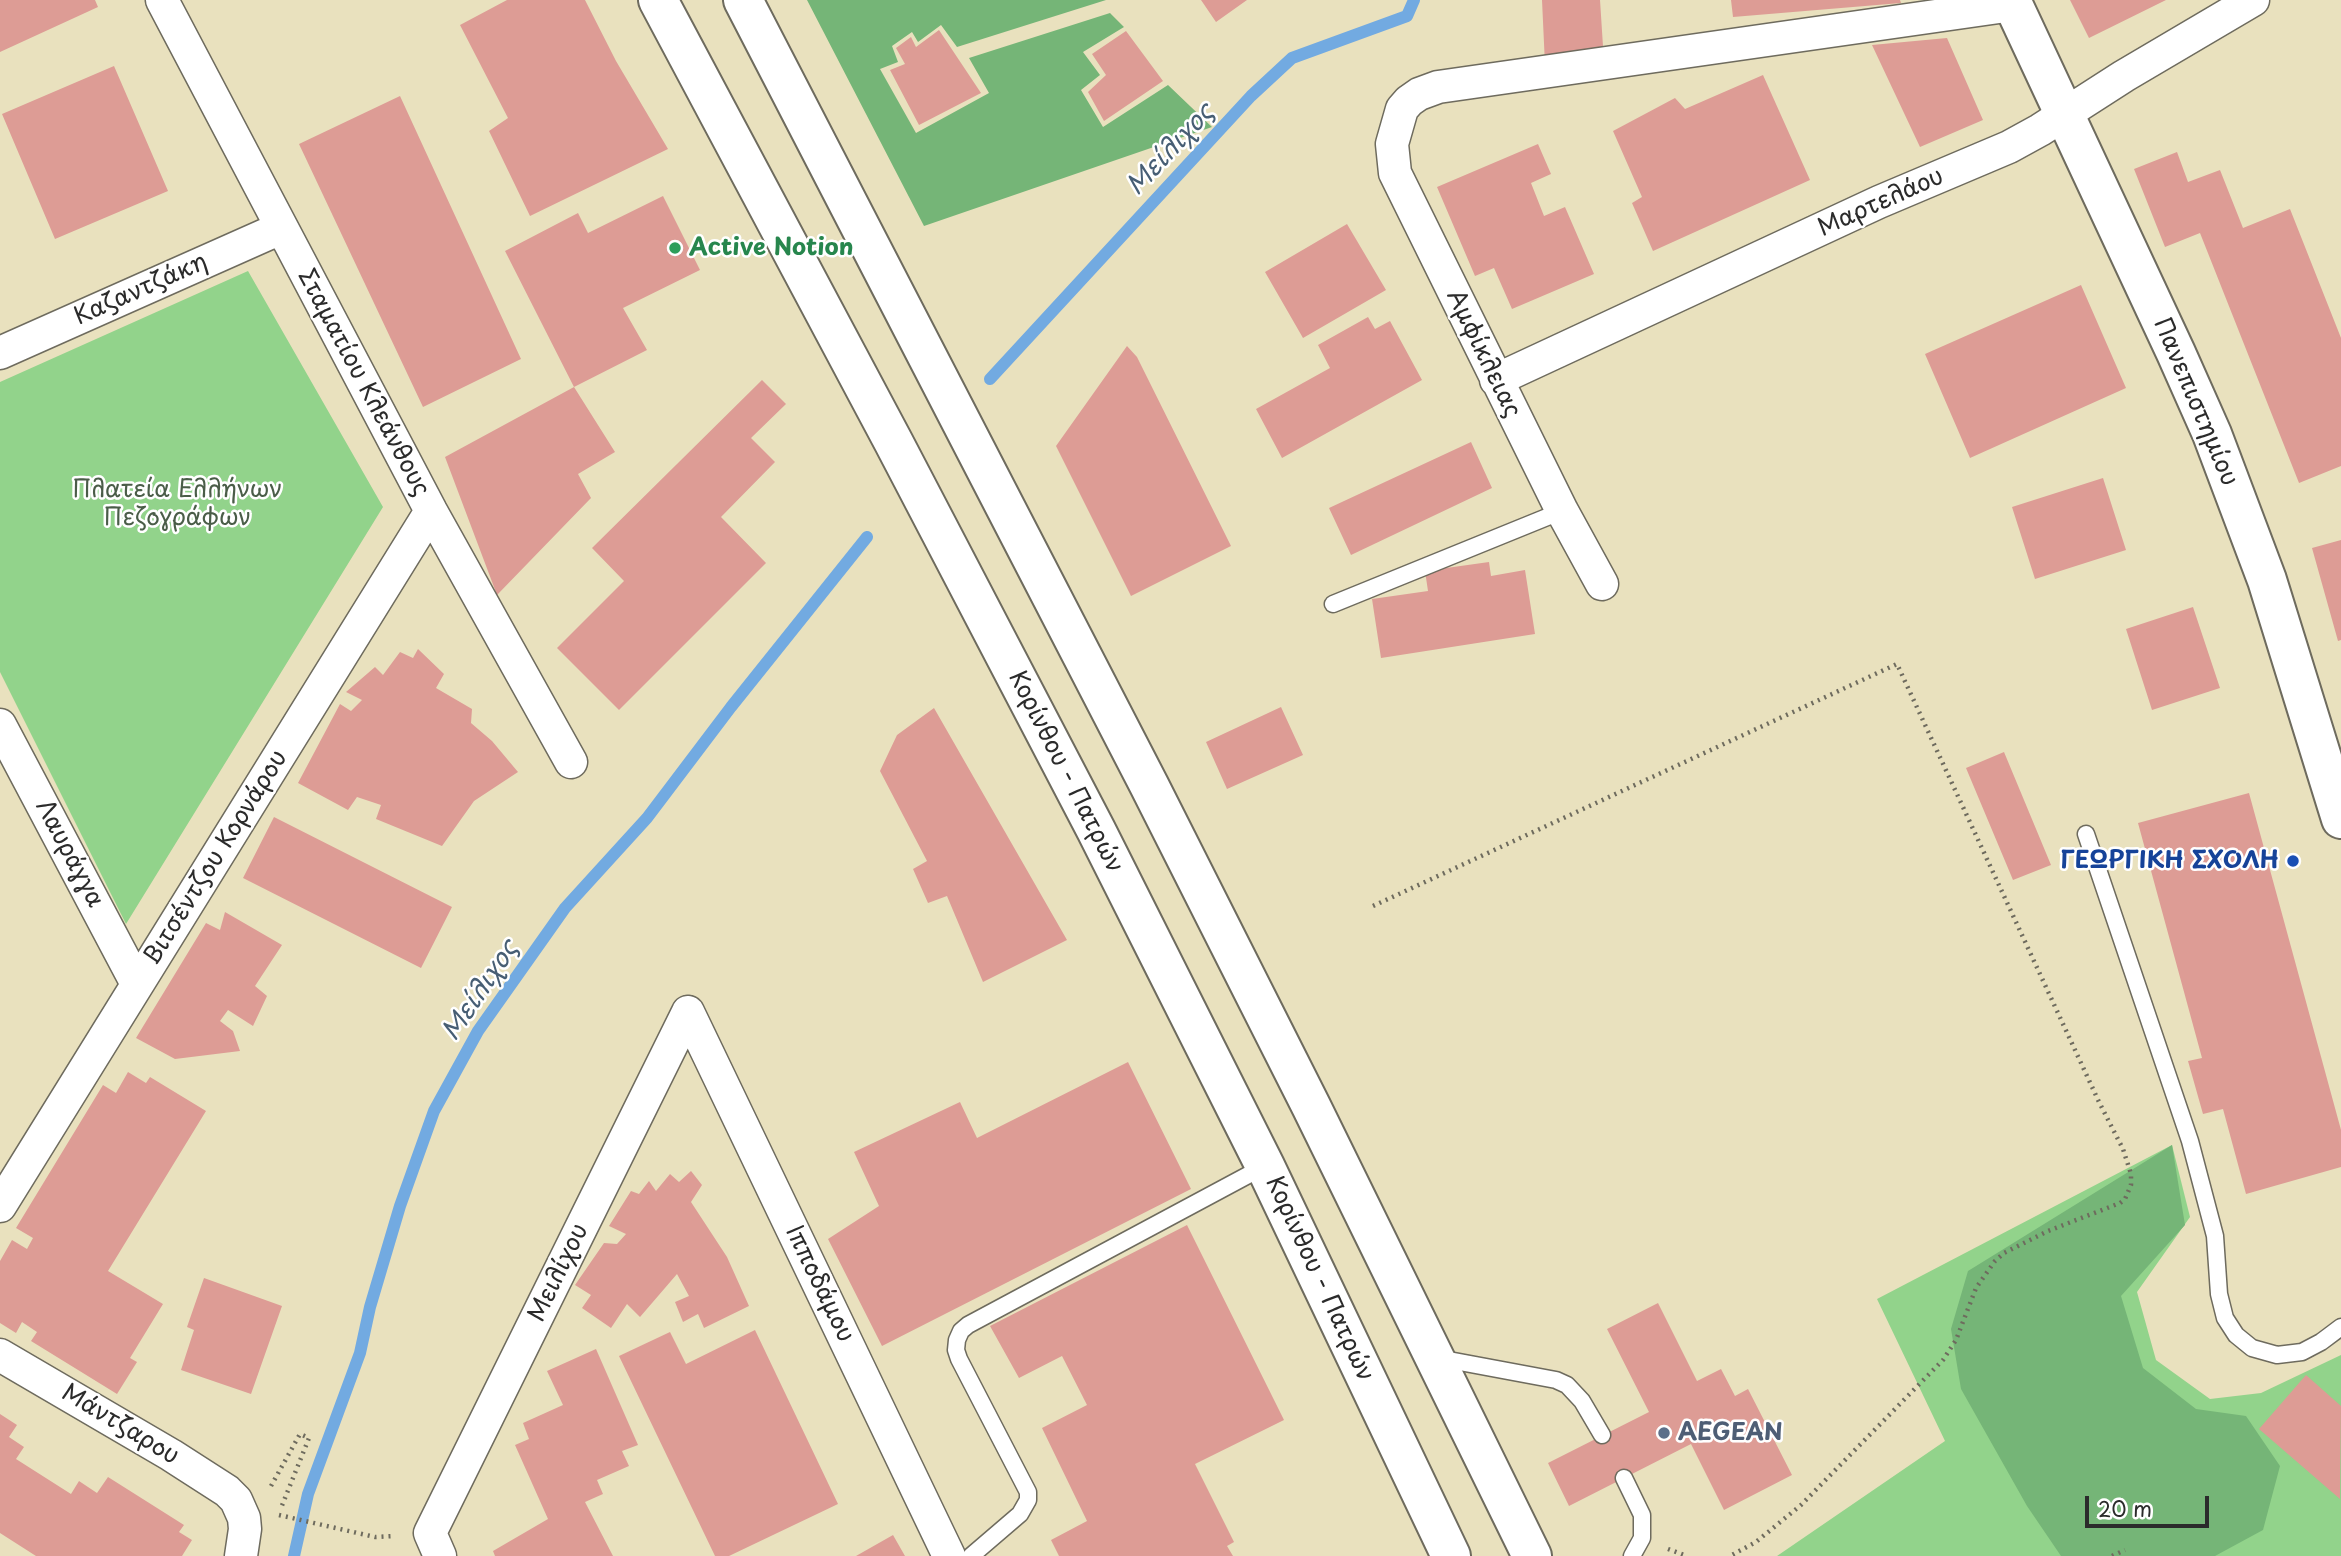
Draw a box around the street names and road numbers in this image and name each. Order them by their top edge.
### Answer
street label: Μαρτελάου [1814,163,1948,243]
street label: Καζαντζάκη [70,248,212,332]
street label: Σταματίου Κλεάνθους [291,265,435,501]
street label: Αμφίκλειας [1440,285,1526,423]
street label: Πανεπιστημίου [2147,314,2243,490]
street label: Κορίνθου - Πατρών [1001,666,1129,878]
street label: Βιτσέντζου Κορνάρου [138,745,294,971]
street label: Λαυράγγα [29,795,109,913]
street label: Κορίνθου - Πατρών [1259,1172,1379,1386]
street label: Μειλίχου [523,1219,595,1327]
street label: Ιπποδάμου [778,1221,860,1347]
street label: Μάντζαρου [56,1379,184,1471]

